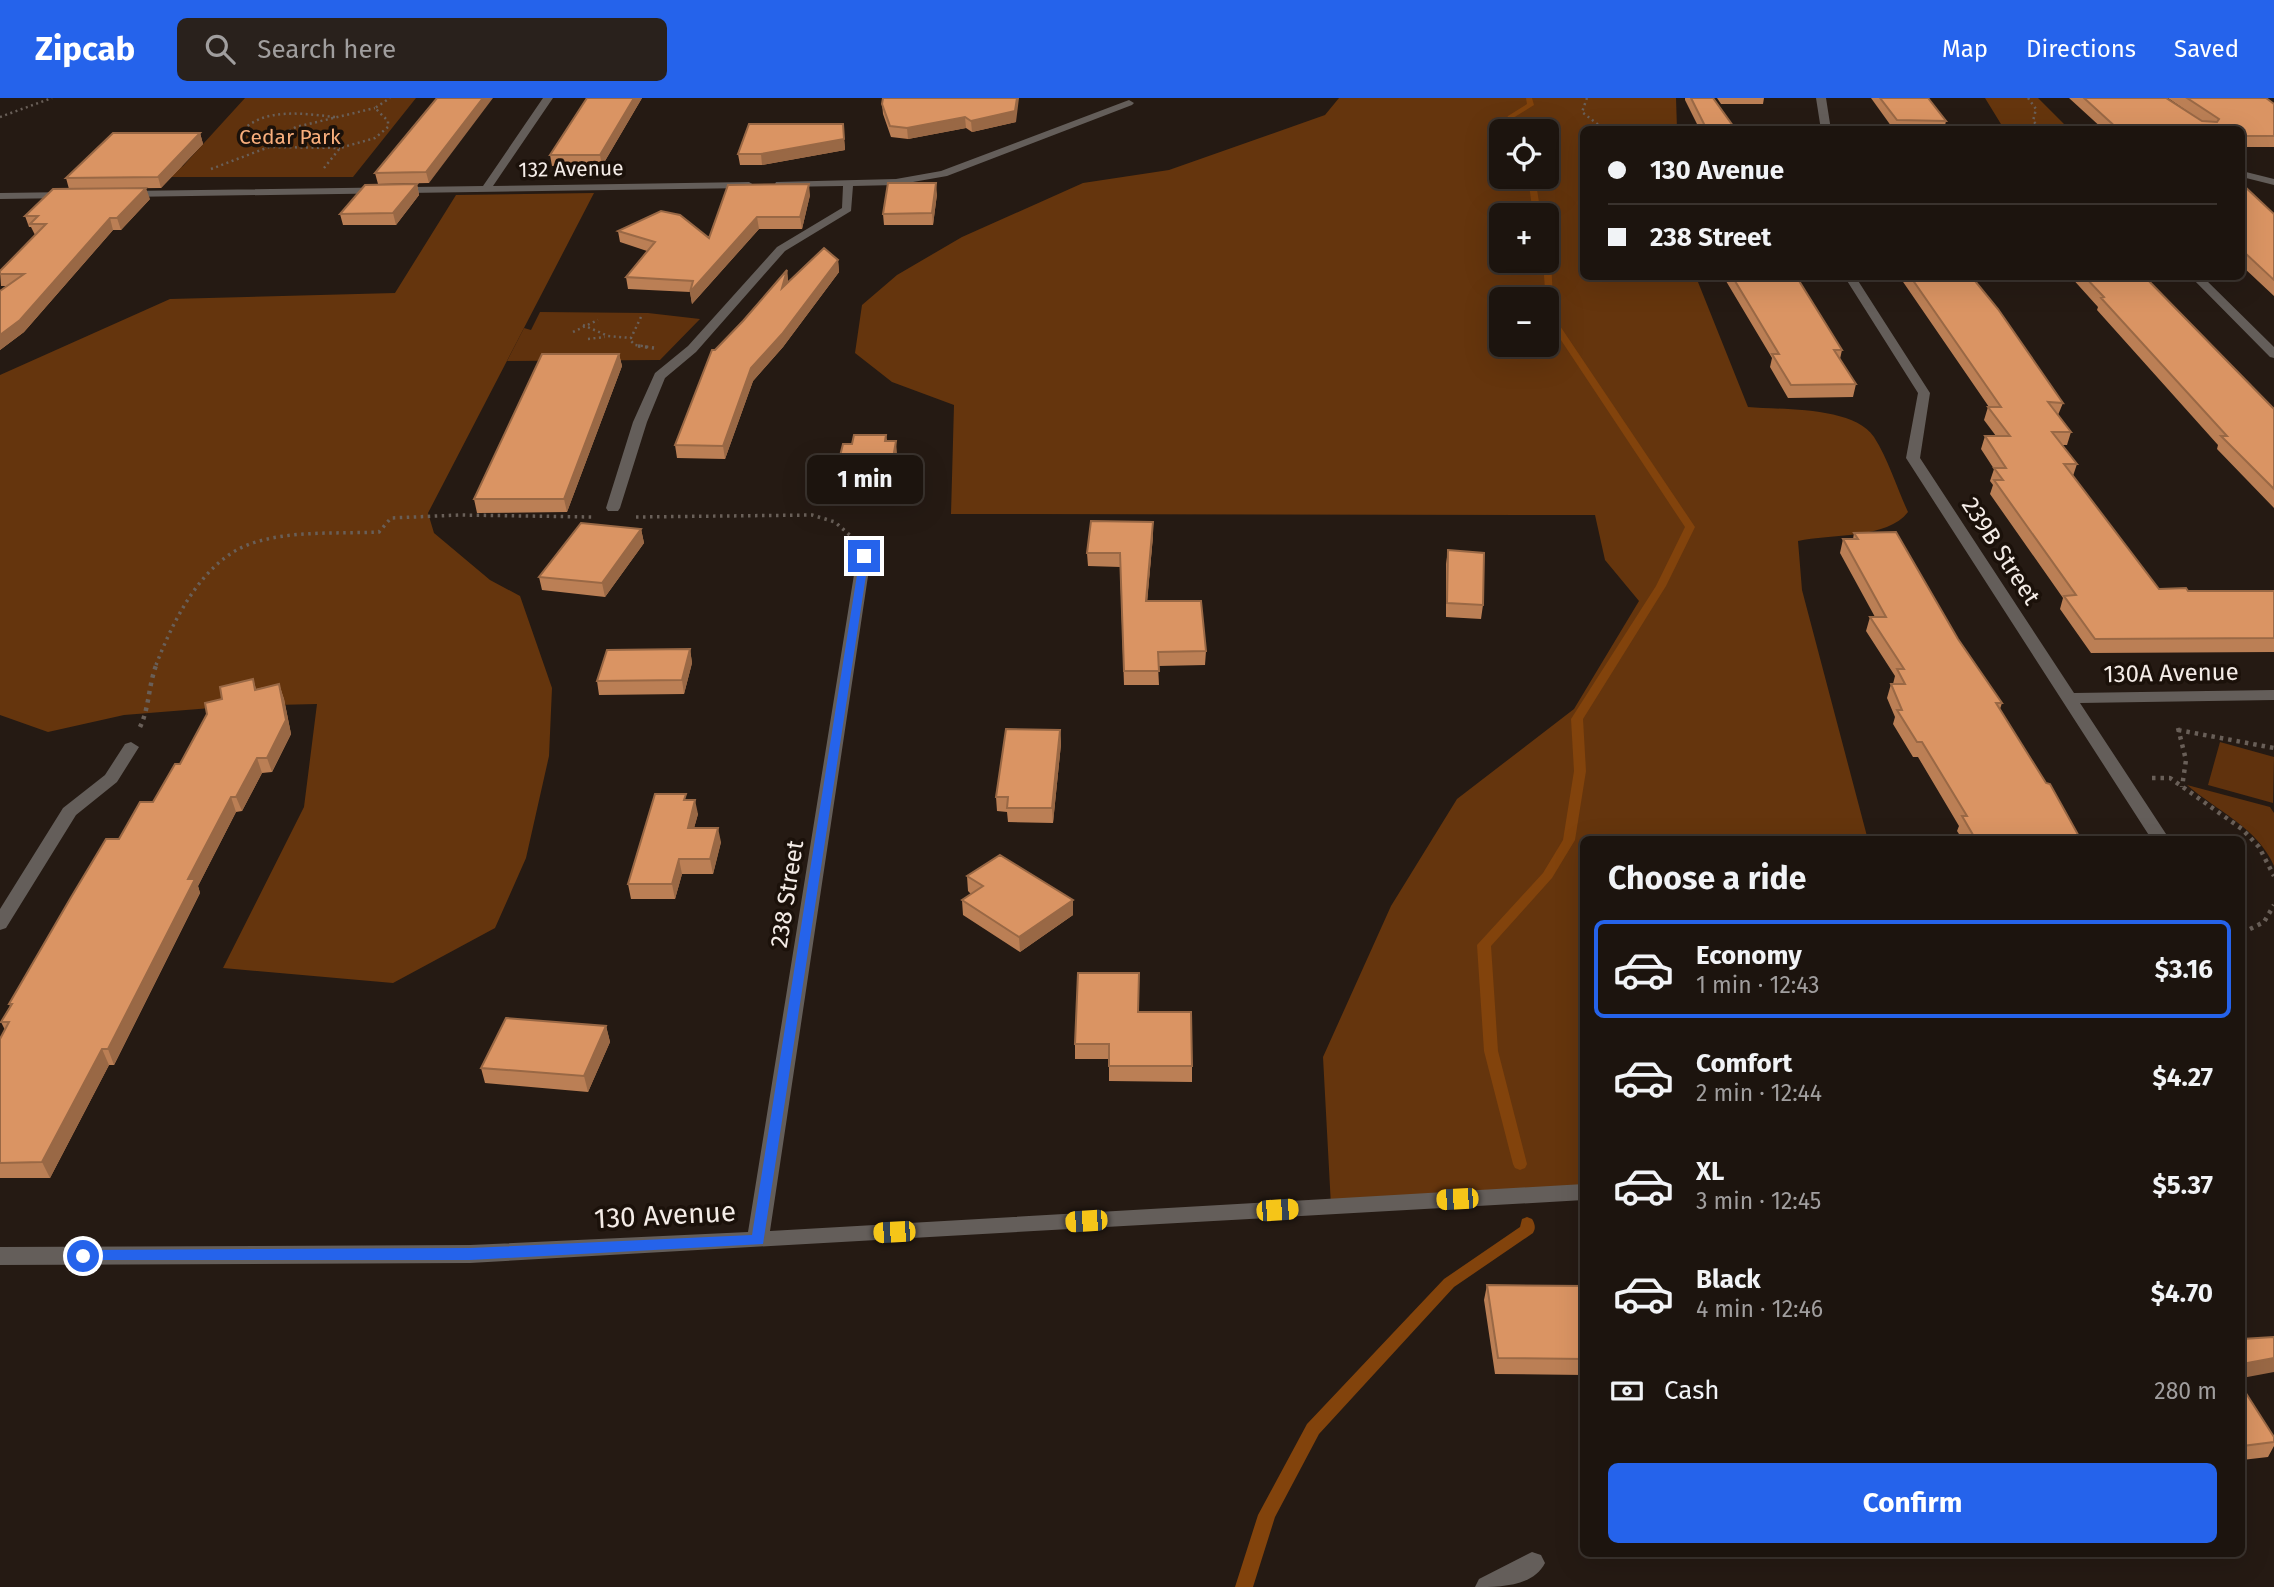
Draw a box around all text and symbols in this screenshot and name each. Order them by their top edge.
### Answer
search box [177,18,667,81]
text: Zipcab [35,29,135,69]
icon: search [201,30,239,68]
text: Search here [257,34,396,65]
text: Map [1942,35,1988,63]
text: Directions [2026,35,2136,63]
text: Saved [2174,35,2239,63]
map controls [1489,119,1559,357]
button: locate [1489,119,1559,189]
park label: Cedar Park [239,124,341,150]
street label: 132 Avenue [518,155,624,183]
text: 130 Avenue [1650,155,1784,186]
button: + [1489,203,1559,273]
text: 238 Street [1650,222,1771,253]
button: − [1489,287,1559,357]
callout: 1 min [806,454,922,504]
text: 1 min [837,465,893,493]
street label: 239B Street [1956,492,2046,610]
route end [848,540,880,572]
street label: 130A Avenue [2103,658,2239,688]
street label: 238 Street [765,838,809,950]
text: Choose a ride [1608,859,1806,897]
icon: car [1612,938,1675,1001]
text: Economy [1696,940,1802,971]
text: $3.16 [2155,954,2213,985]
text: 1 min · 12:43 [1696,971,1820,999]
icon: car [1612,1046,1675,1109]
text: Comfort [1696,1048,1792,1079]
text: $4.27 [2152,1062,2213,1093]
text: 2 min · 12:44 [1696,1079,1822,1107]
icon: car [1612,1154,1675,1217]
text: XL [1696,1156,1724,1187]
text: $5.37 [2153,1170,2213,1201]
car [1436,1187,1479,1211]
text: 3 min · 12:45 [1696,1187,1821,1215]
street label: 130 Avenue [593,1195,737,1235]
car [1256,1198,1299,1222]
car [1065,1209,1108,1233]
car [873,1220,916,1244]
route start [67,1240,99,1272]
icon: car [1612,1262,1675,1325]
text: Black [1696,1264,1761,1295]
text: $4.70 [2151,1278,2213,1309]
text: 4 min · 12:46 [1696,1295,1823,1323]
icon: cash [1608,1372,1646,1410]
text: Cash [1664,1375,1720,1406]
text: 280 m [2154,1377,2217,1405]
button: Confirm [1608,1463,2217,1543]

